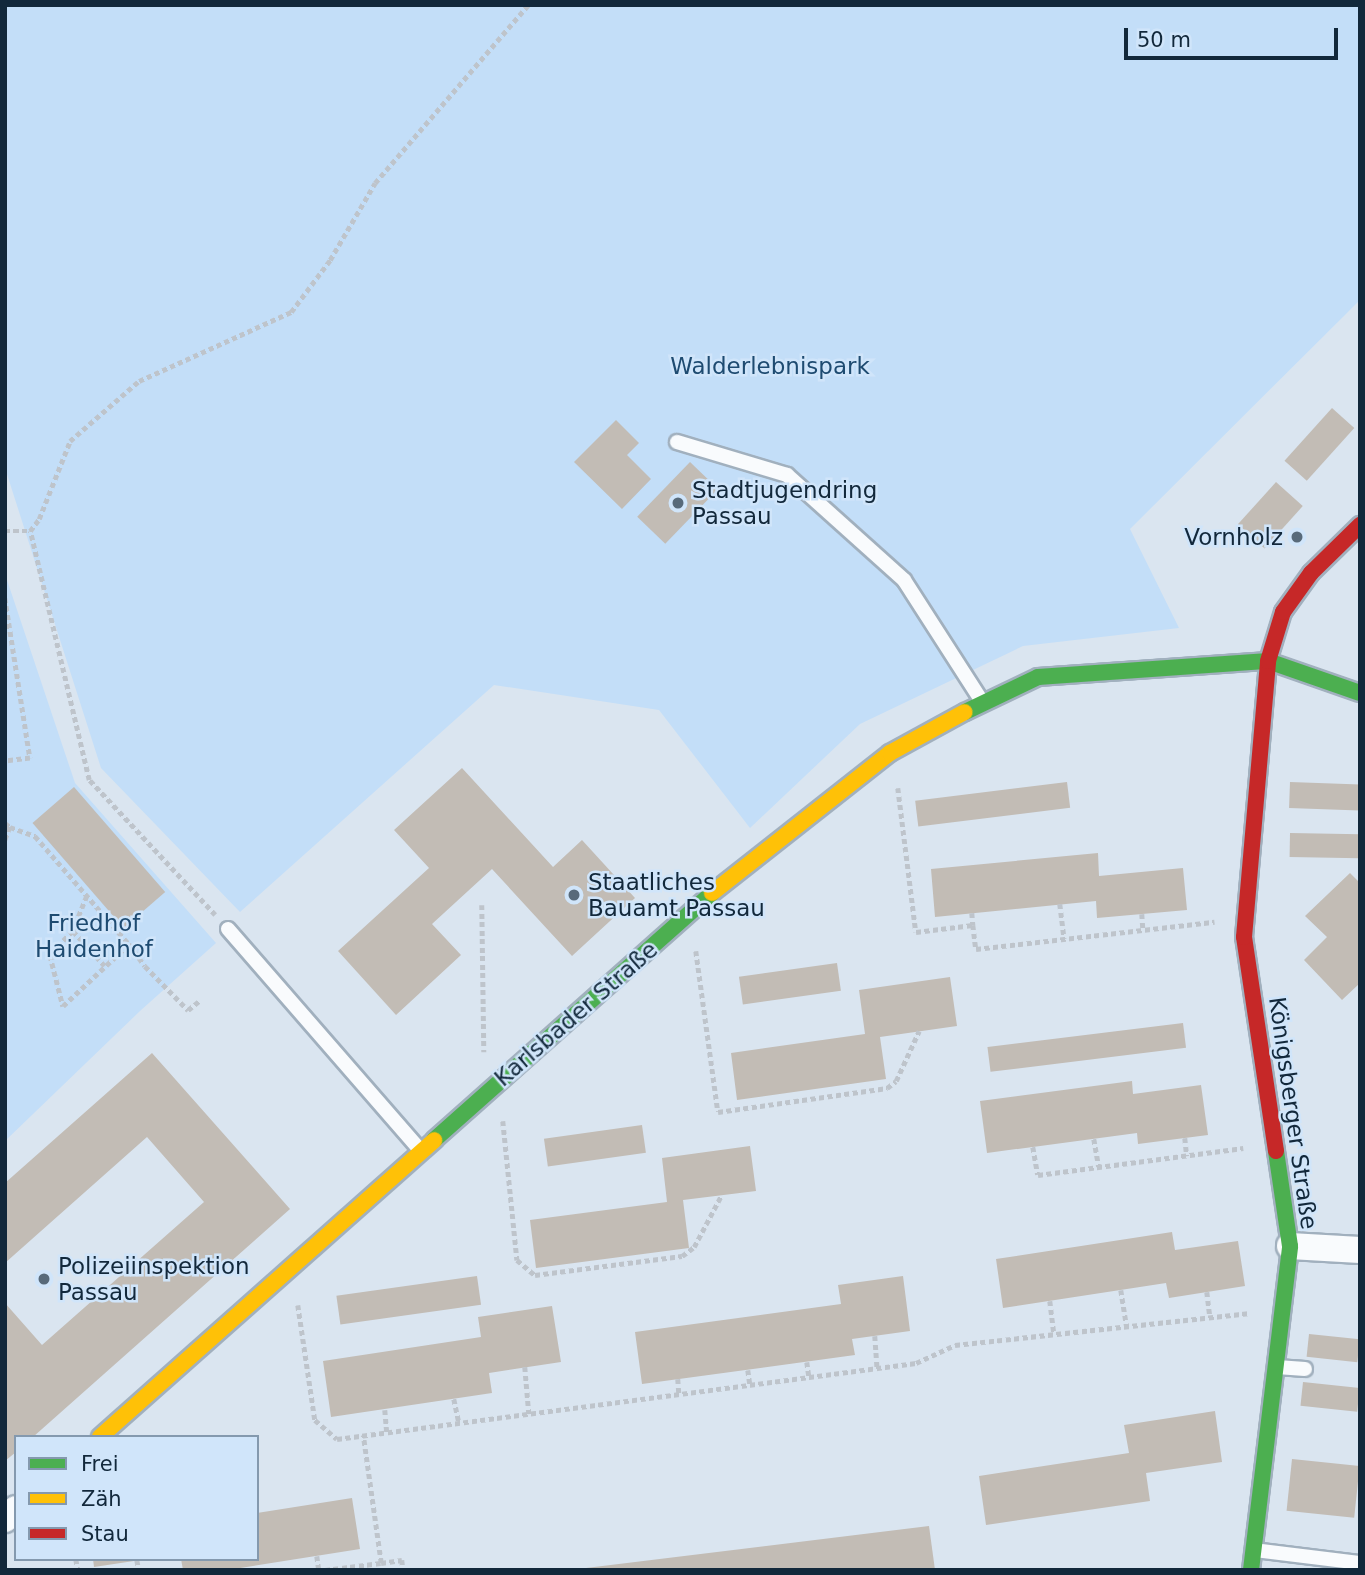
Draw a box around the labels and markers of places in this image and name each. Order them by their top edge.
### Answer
place label: Stadtjugendring Passau [692,476,877,530]
marker: Stadtjugendring Passau [670,495,686,511]
place label: Vornholz [1184,523,1283,551]
marker: Vornholz [1289,529,1305,545]
place label: Staatliches Bauamt Passau [588,868,765,922]
marker: Staatliches Bauamt Passau [566,887,582,903]
place label: Polizeiinspektion Passau [58,1252,250,1306]
marker: Polizeiinspektion Passau [36,1271,52,1287]

